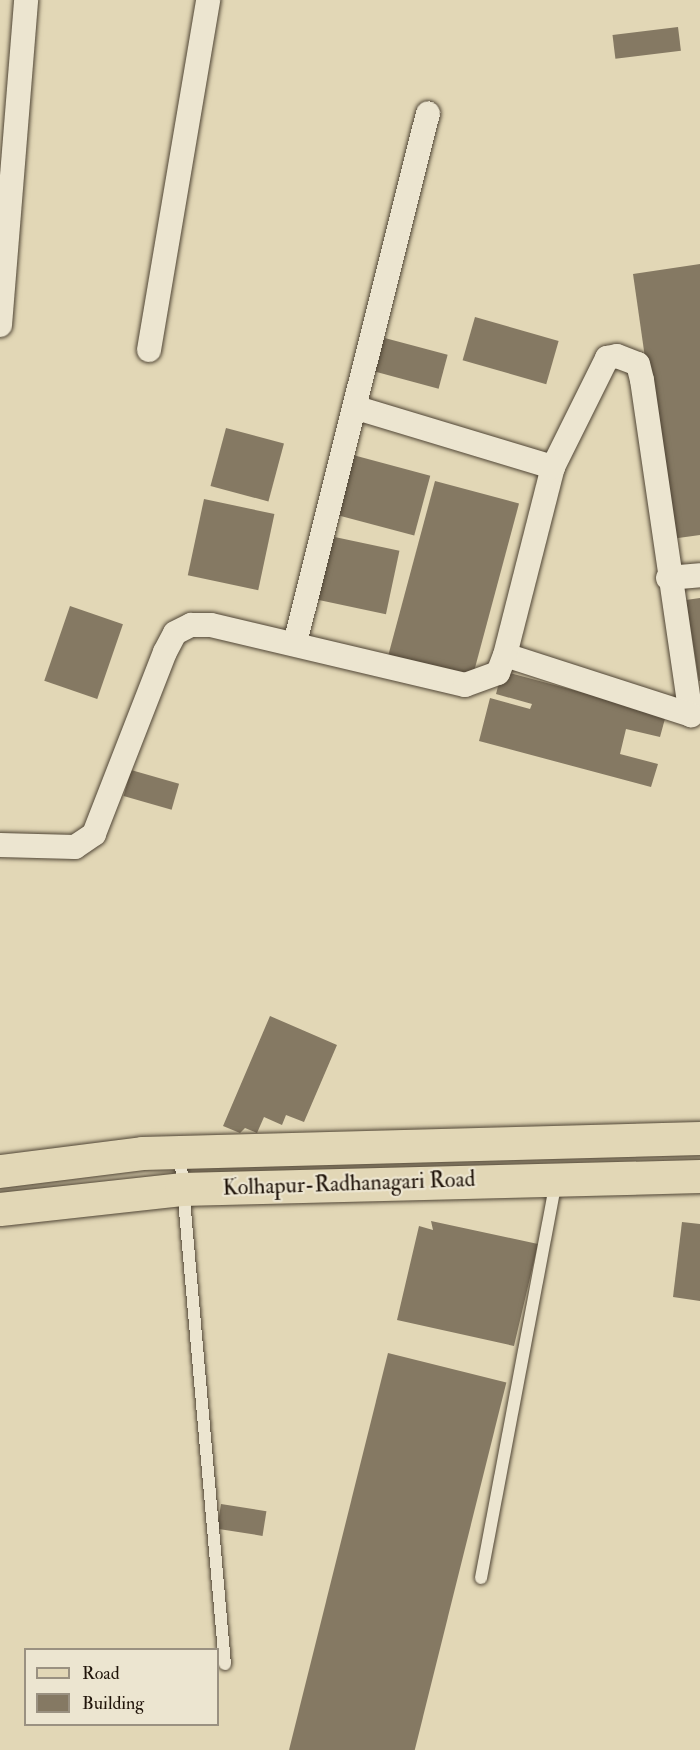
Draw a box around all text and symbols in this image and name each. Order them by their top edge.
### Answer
street label: Kolhapur-Radhanagari Road [222,1166,476,1202]
legend [24,1648,219,1726]
text: Road [82,1662,120,1685]
text: Building [82,1692,144,1715]

